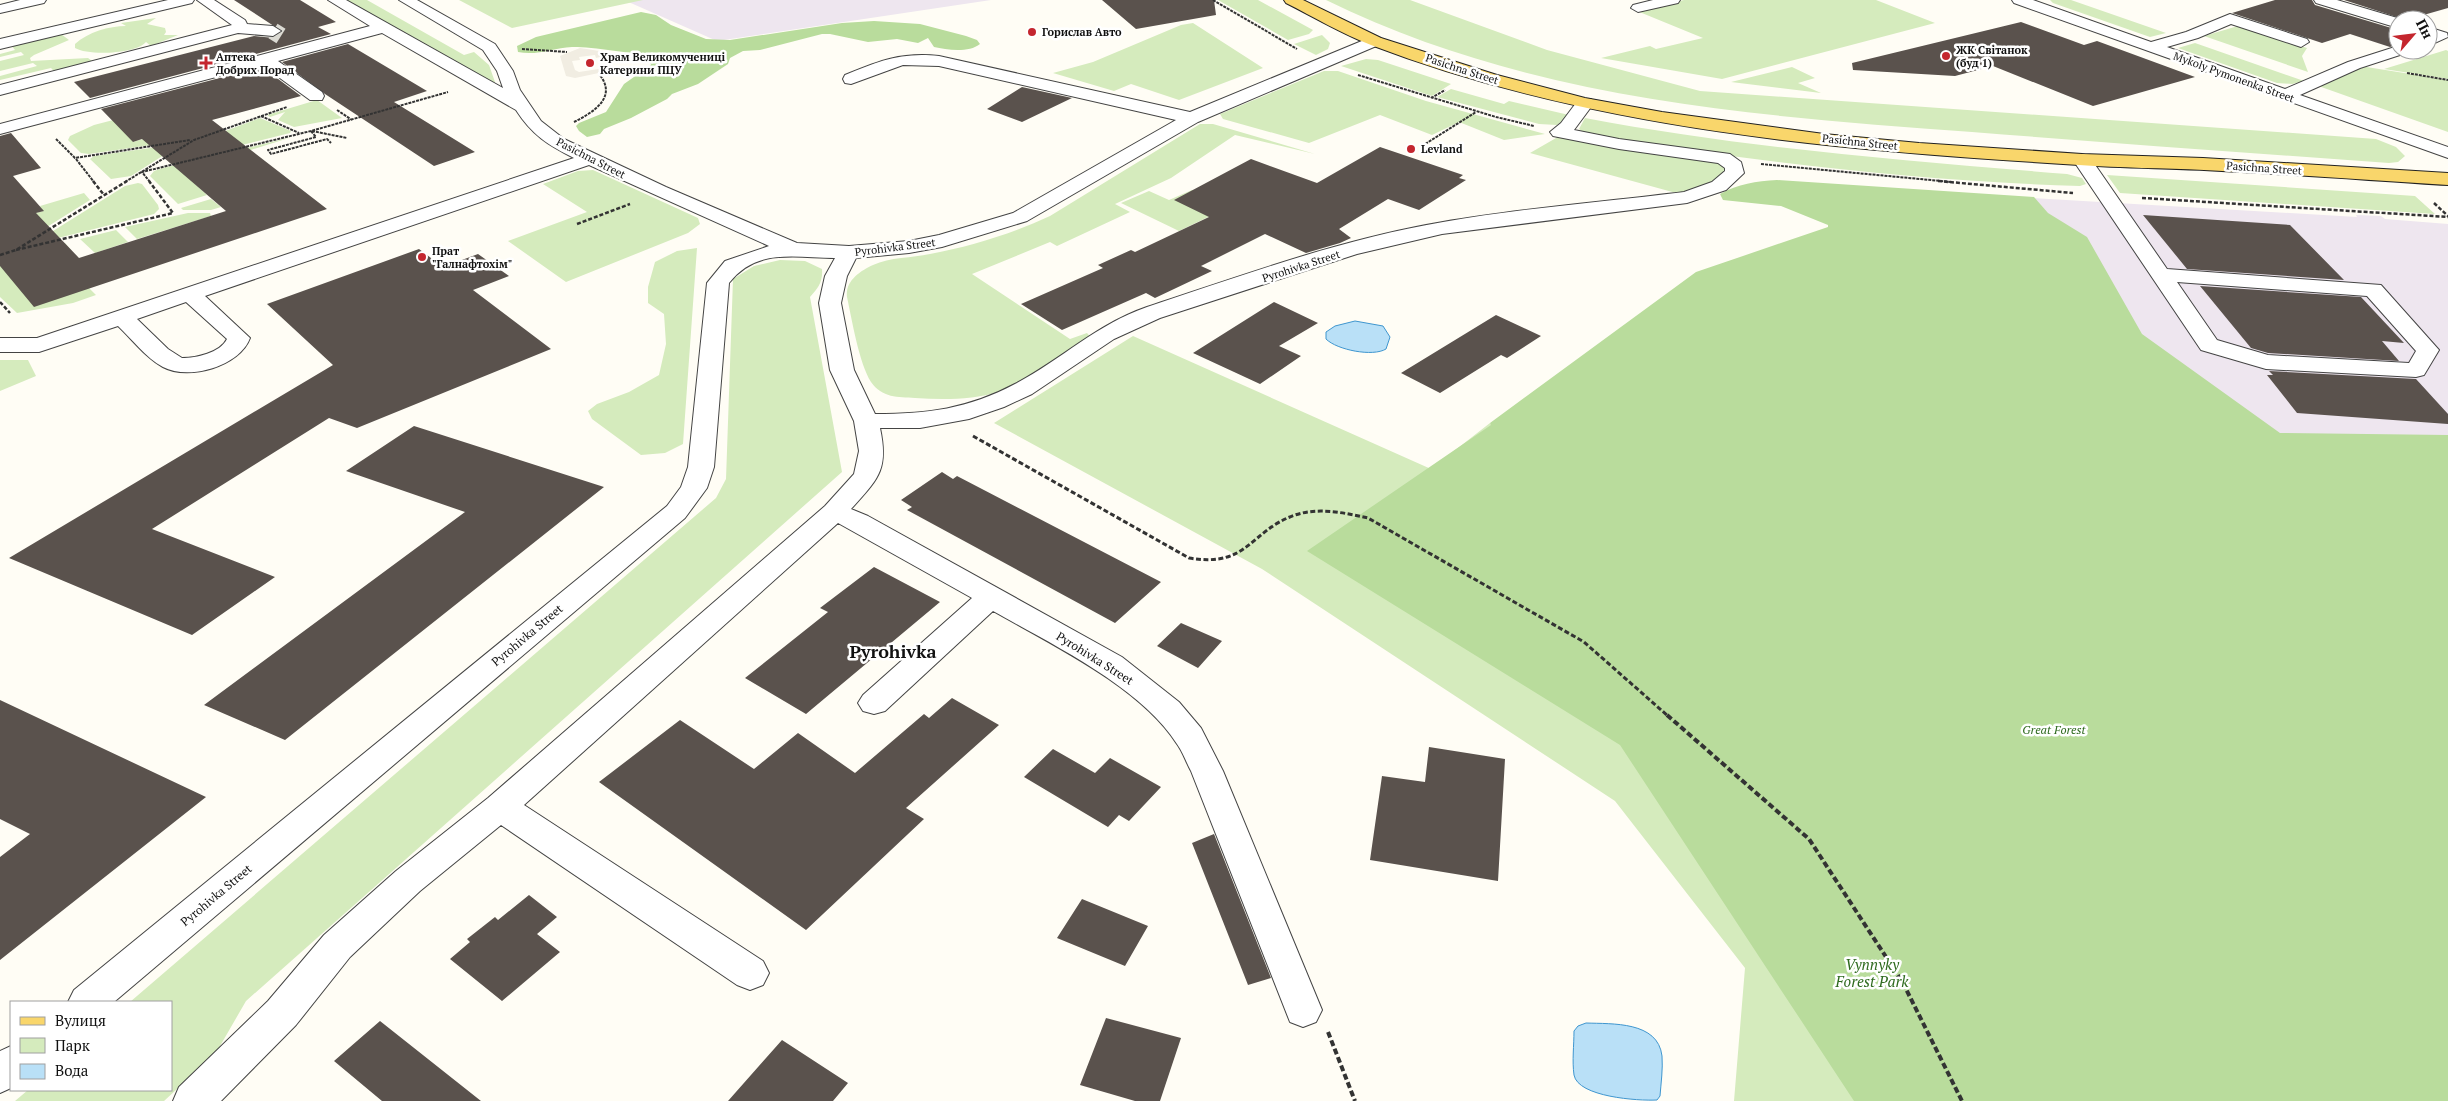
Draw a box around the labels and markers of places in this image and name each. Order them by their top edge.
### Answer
place label: Горислав Авто [1042,25,1122,39]
marker: Горислав Авто [1026,26,1038,38]
place label: ЖК Світанок (буд 1) [1956,43,2028,70]
place label: Аптека Добрих Порад [216,50,295,77]
place label: Храм Великомучениці Катерини ПЦУ [600,50,726,77]
marker: ЖК Світанок (буд 1) [1940,50,1952,62]
marker: Аптека Добрих Порад [200,57,212,69]
marker: Храм Великомучениці Катерини ПЦУ [584,57,596,69]
place label: Levland [1421,142,1463,156]
marker: Levland [1405,143,1417,155]
place label: Прат "Галнафтохім" [432,244,512,271]
marker: Прат "Галнафтохім" [416,251,428,263]

